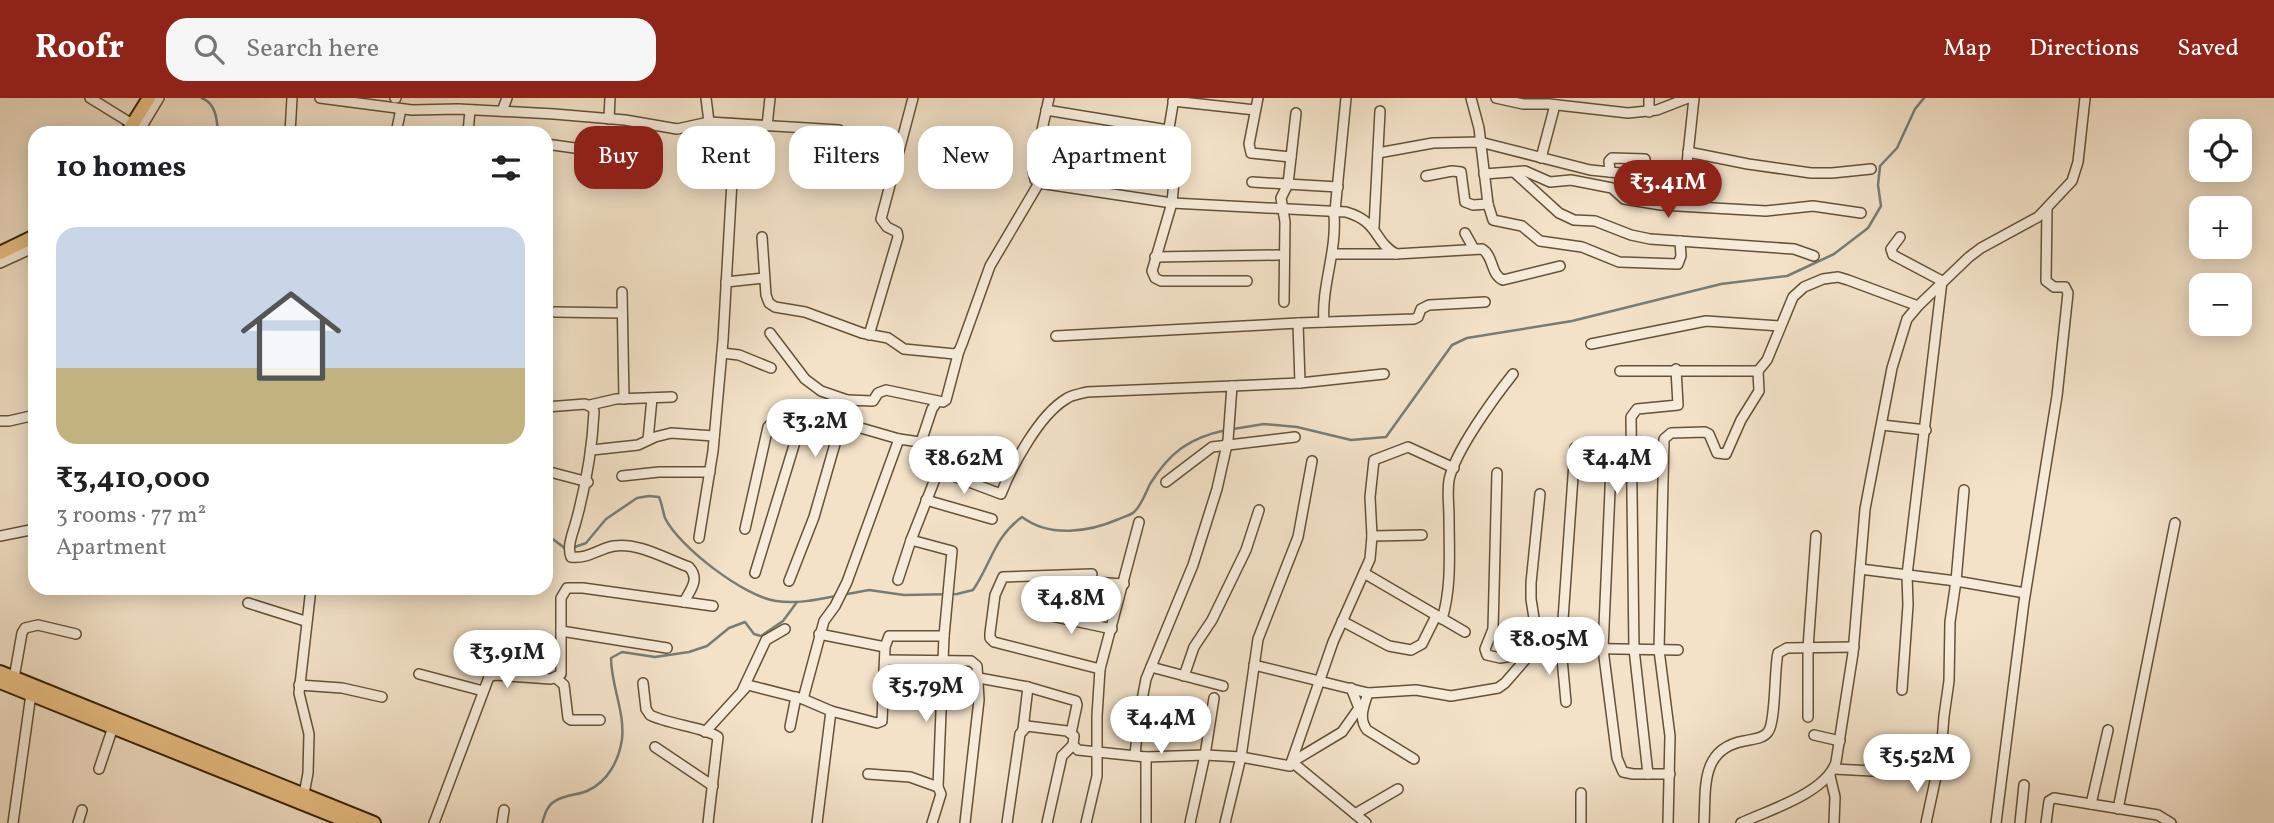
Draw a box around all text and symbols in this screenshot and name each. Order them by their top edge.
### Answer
search box [166,18,656,81]
text: Roofr [35,26,124,72]
icon: search [190,30,228,68]
text: Search here [246,31,379,67]
text: Map [1943,32,1991,66]
text: Directions [2029,32,2139,66]
text: Saved [2177,32,2239,66]
map controls [2189,119,2252,336]
button: locate [2189,119,2252,182]
chip: Buy [574,126,663,189]
chip: Rent [677,126,775,189]
chip: Filters [789,126,904,189]
chip: New [918,126,1013,189]
chip: Apartment [1027,126,1191,189]
text: 10 homes [56,147,186,189]
icon: filters [487,149,525,187]
pin: ₹3.41M [1611,160,1725,220]
text: ₹3.41M [1630,167,1706,199]
button: + [2189,196,2252,259]
icon: home [228,273,354,399]
button: − [2189,273,2252,336]
pin: ₹3.2M [766,400,864,459]
text: ₹3.2M [782,406,848,438]
pin: ₹8.62M [907,436,1021,496]
pin: ₹4.4M [1568,436,1666,496]
text: ₹8.62M [925,443,1003,475]
text: ₹4.4M [1582,443,1652,475]
text: ₹3,410,000 [56,458,210,500]
text: 3 rooms · 77 m² [56,500,206,532]
text: Apartment [56,532,167,564]
pin: ₹4.8M [1022,576,1120,636]
text: ₹4.8M [1037,583,1105,615]
pin: ₹8.05M [1492,618,1606,677]
text: ₹8.05M [1510,624,1588,656]
pin: ₹3.91M [450,630,564,690]
text: ₹3.91M [469,637,545,669]
pin: ₹5.79M [869,664,983,724]
text: ₹5.79M [888,671,964,703]
pin: ₹4.4M [1112,696,1210,756]
text: ₹4.4M [1126,703,1196,735]
pin: ₹5.52M [1860,734,1974,794]
text: ₹5.52M [1879,741,1955,773]

